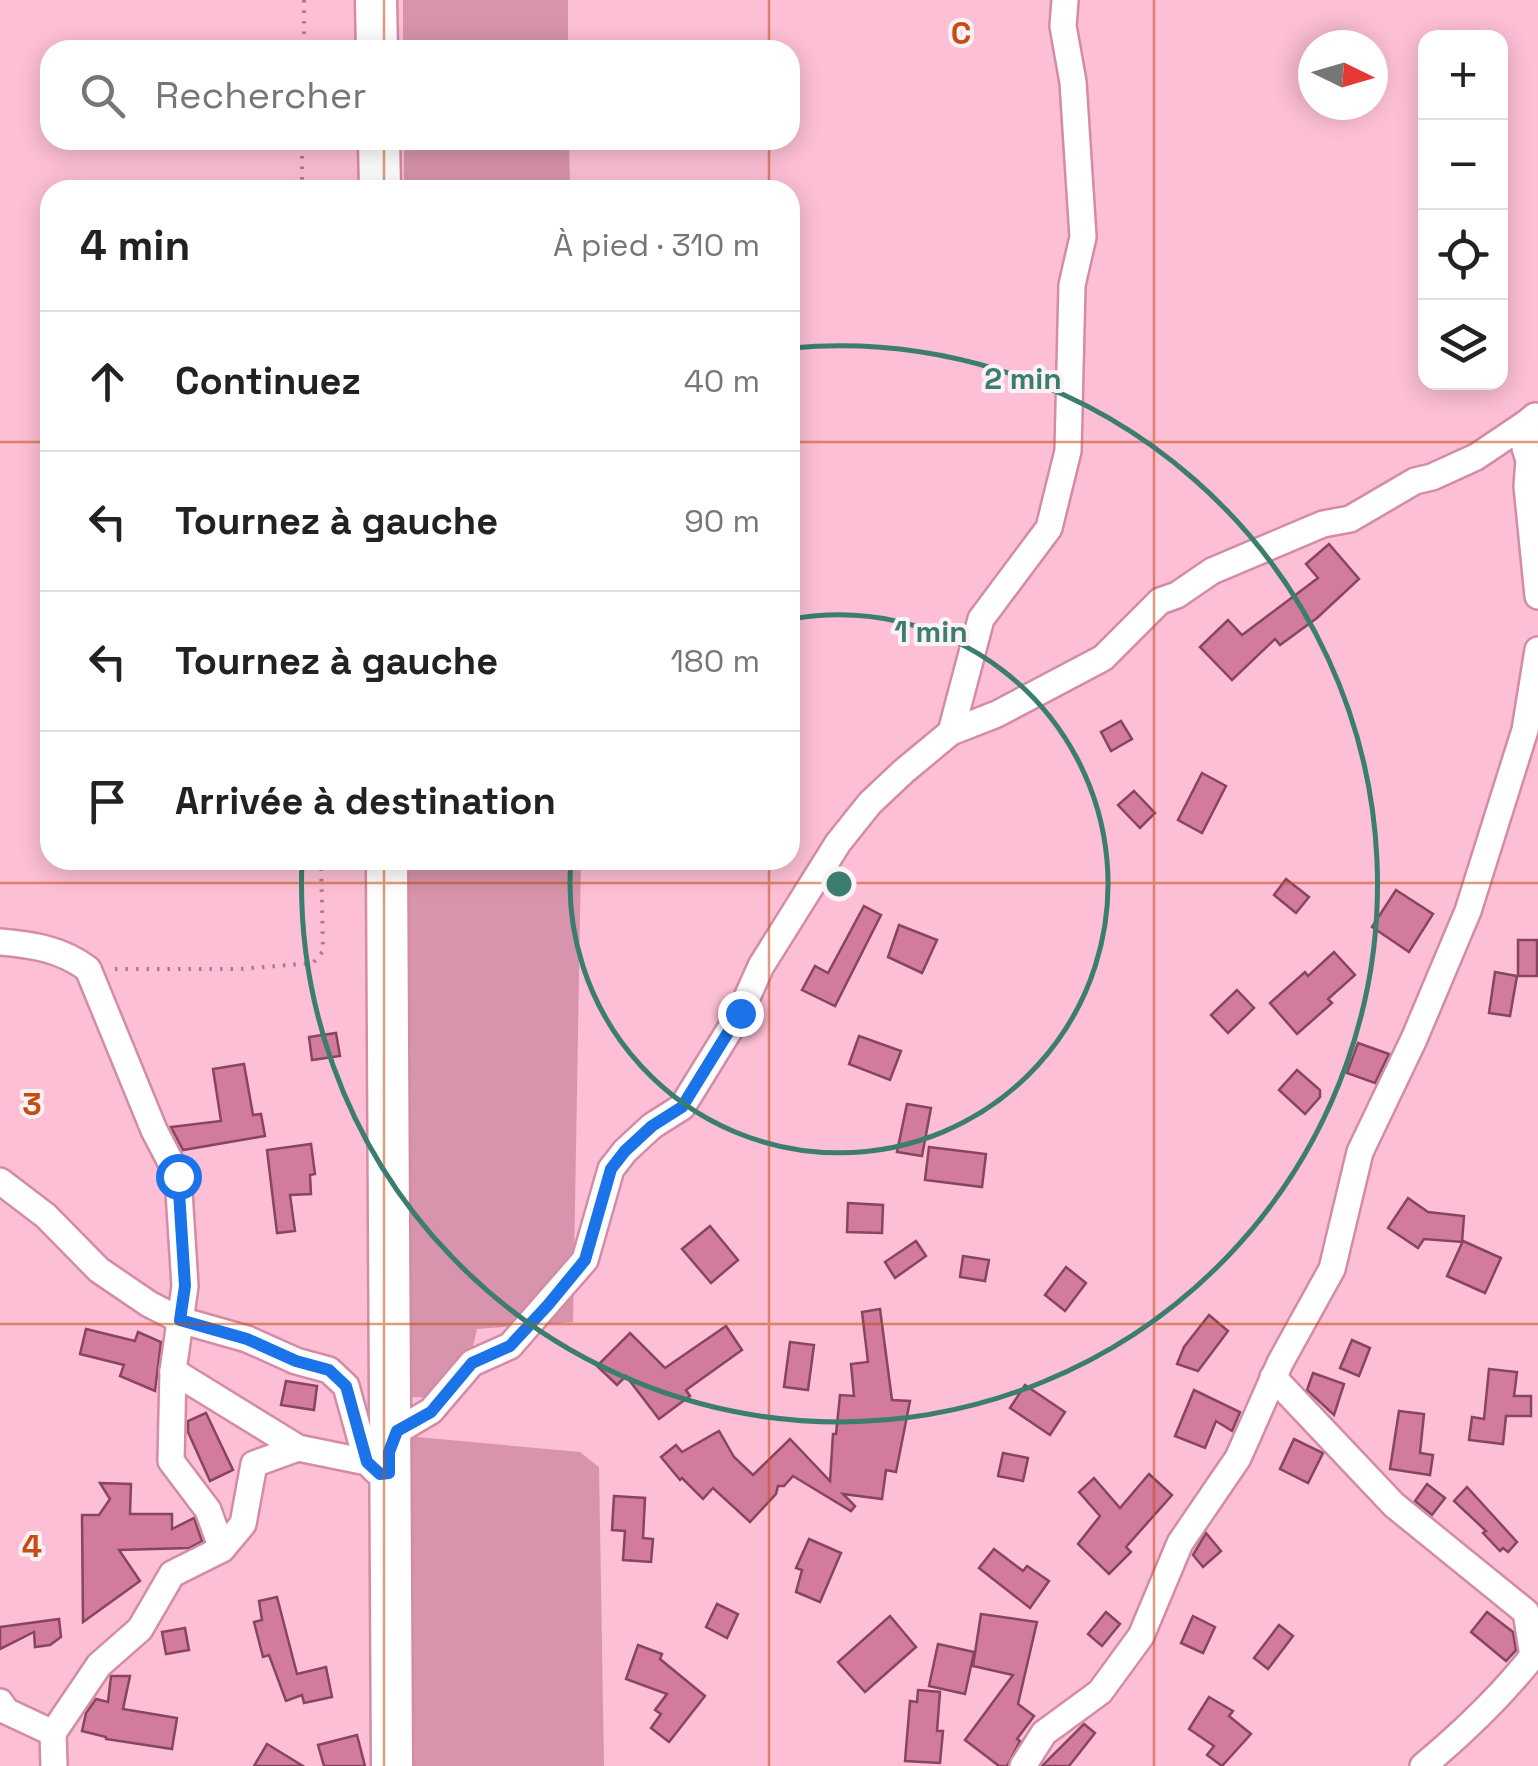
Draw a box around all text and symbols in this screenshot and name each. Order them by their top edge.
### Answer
text: C [951,13,971,53]
north arrow [1298,30,1388,120]
map controls [1418,30,1508,390]
button: + [1418,30,1508,120]
search box [40,40,800,150]
icon: search [75,68,130,123]
text: Rechercher [155,71,366,119]
button: − [1418,120,1508,210]
button: locate [1418,210,1508,300]
text: 4 min [80,219,190,272]
text: À pied · 310 m [553,225,760,265]
button: layers [1418,300,1508,390]
icon: ahead [80,354,135,409]
text: Continuez [175,357,361,405]
text: 2 min [984,359,1062,398]
text: 40 m [684,361,760,401]
icon: left [80,494,135,549]
text: Tournez à gauche [175,497,498,545]
text: 90 m [684,501,760,541]
text: 1 min [894,612,968,651]
icon: left [80,634,135,689]
text: Tournez à gauche [175,637,498,685]
text: 180 m [670,641,760,681]
icon: arrive [80,774,135,829]
text: Arrivée à destination [175,777,556,825]
centre of rings [821,866,857,902]
route end [718,991,764,1037]
text: 3 [22,1084,42,1124]
route start [156,1154,202,1200]
text: 4 [22,1526,42,1566]

